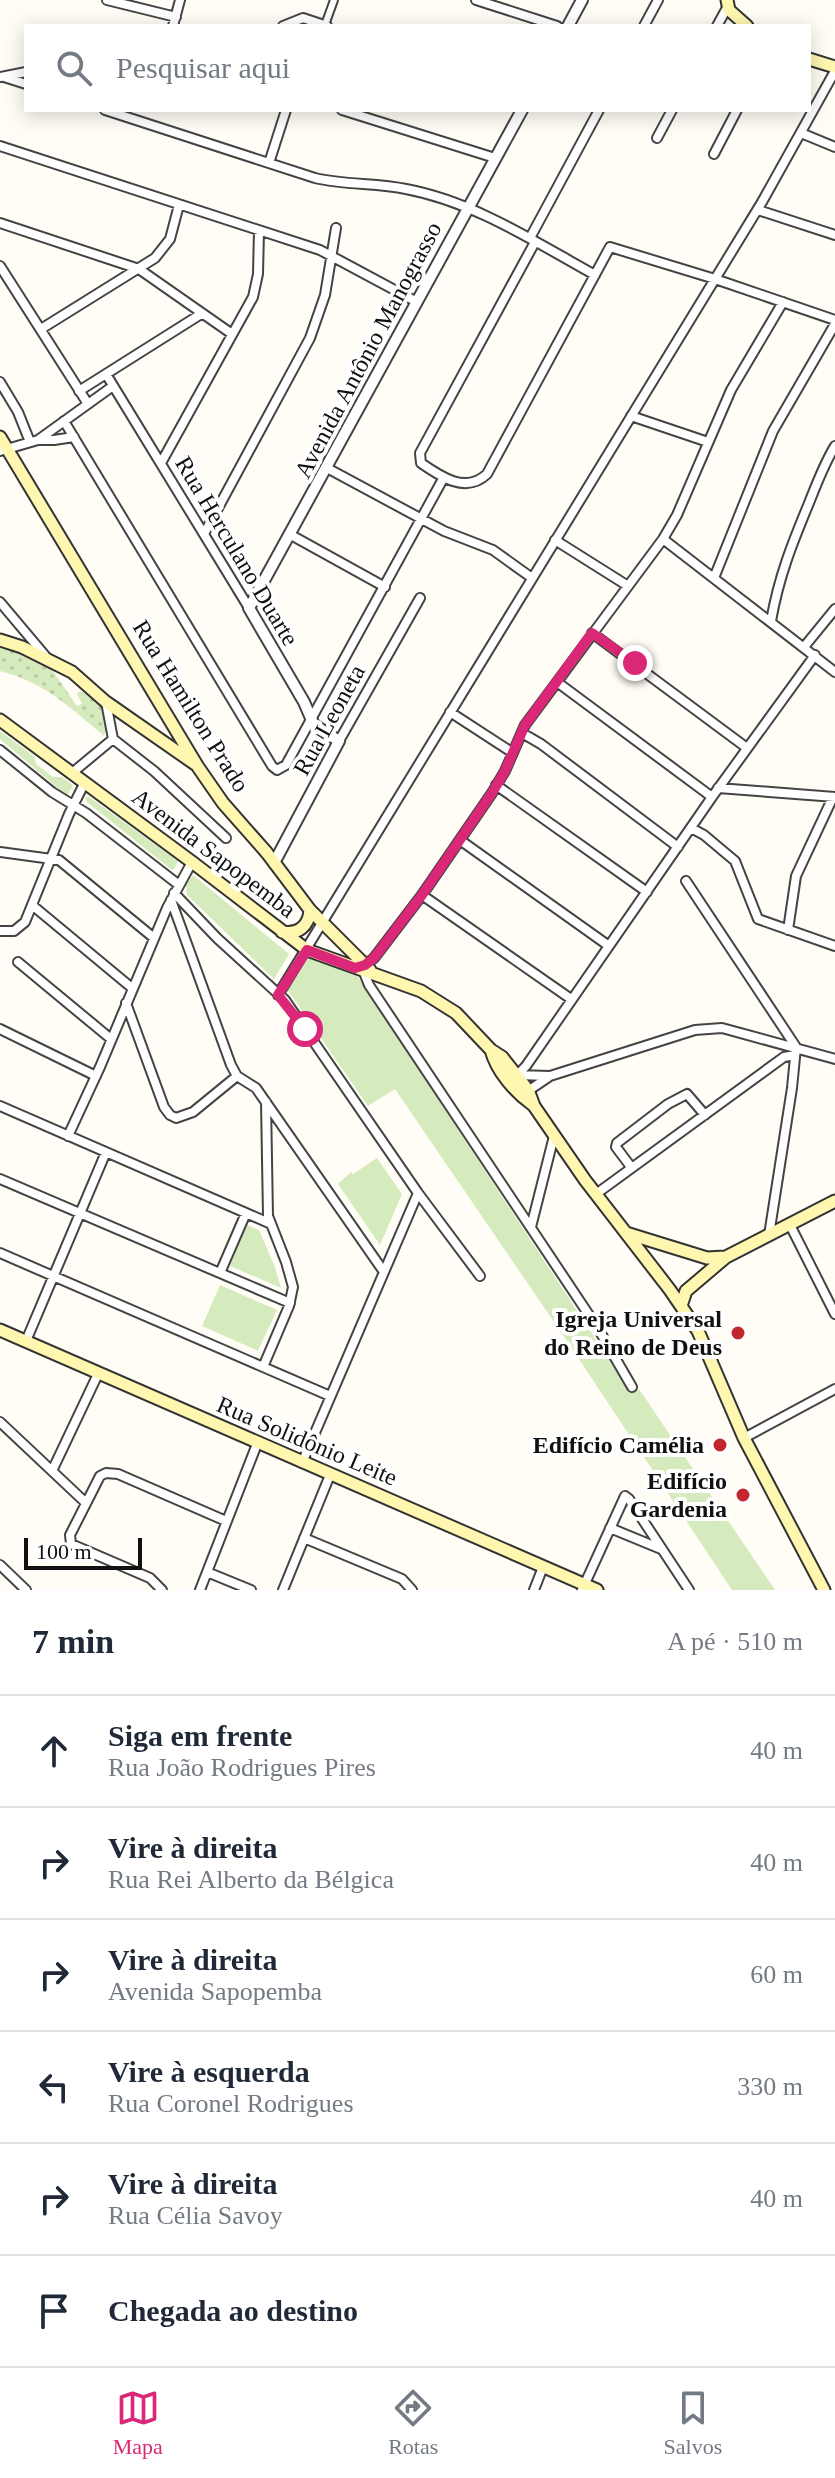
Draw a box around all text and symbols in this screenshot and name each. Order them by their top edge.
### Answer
search box [24,24,811,112]
icon: search [52,46,96,90]
text: Pesquisar aqui [116,51,290,84]
street label: Avenida Antônio Manograsso [289,218,447,482]
street label: Rua Herculano Duarte [170,452,304,650]
street label: Rua Hamilton Prado [128,615,254,797]
route end [617,645,653,681]
street label: Rua Leoneta [288,660,370,780]
street label: Avenida Sapopemba [127,783,301,923]
route start [287,1011,323,1047]
place label: Igreja Universal do Reino de Deus [544,1306,722,1360]
marker: Igreja Universal do Reino de Deus [729,1324,747,1342]
street label: Rua Solidônio Leite [213,1391,401,1491]
place label: Edifício Camélia [533,1432,704,1458]
marker: Edifício Camélia [711,1436,729,1454]
place label: Edifício Gardenia [630,1468,727,1522]
marker: Edifício Gardenia [734,1486,752,1504]
scale bar [24,1534,142,1570]
text: 100 m [36,1539,92,1564]
text: 7 min [32,1623,114,1660]
text: A pé · 510 m [667,1627,803,1656]
text: Siga em frente [108,1719,292,1752]
icon: ahead [32,1729,76,1773]
text: 40 m [750,1736,803,1765]
text: Rua João Rodrigues Pires [108,1753,376,1782]
text: Vire à direita [108,1831,277,1864]
icon: right [32,1841,76,1885]
text: 40 m [750,1848,803,1877]
text: Rua Rei Alberto da Bélgica [108,1865,394,1894]
text: Vire à direita [108,1943,277,1976]
icon: right [32,1953,76,1997]
text: 60 m [750,1960,803,1989]
text: Avenida Sapopemba [108,1977,322,2006]
text: Vire à esquerda [108,2055,310,2088]
icon: left [32,2065,76,2109]
text: 330 m [737,2072,803,2101]
text: Rua Coronel Rodrigues [108,2089,354,2118]
text: Vire à direita [108,2167,277,2200]
icon: right [32,2177,76,2221]
text: 40 m [750,2184,803,2213]
text: Rua Célia Savoy [108,2201,283,2230]
icon: arrive [32,2289,76,2333]
text: Chegada ao destino [108,2294,358,2327]
tab: Mapa [113,2386,163,2460]
tab: Rotas [388,2386,438,2460]
tab: Salvos [664,2386,722,2460]

